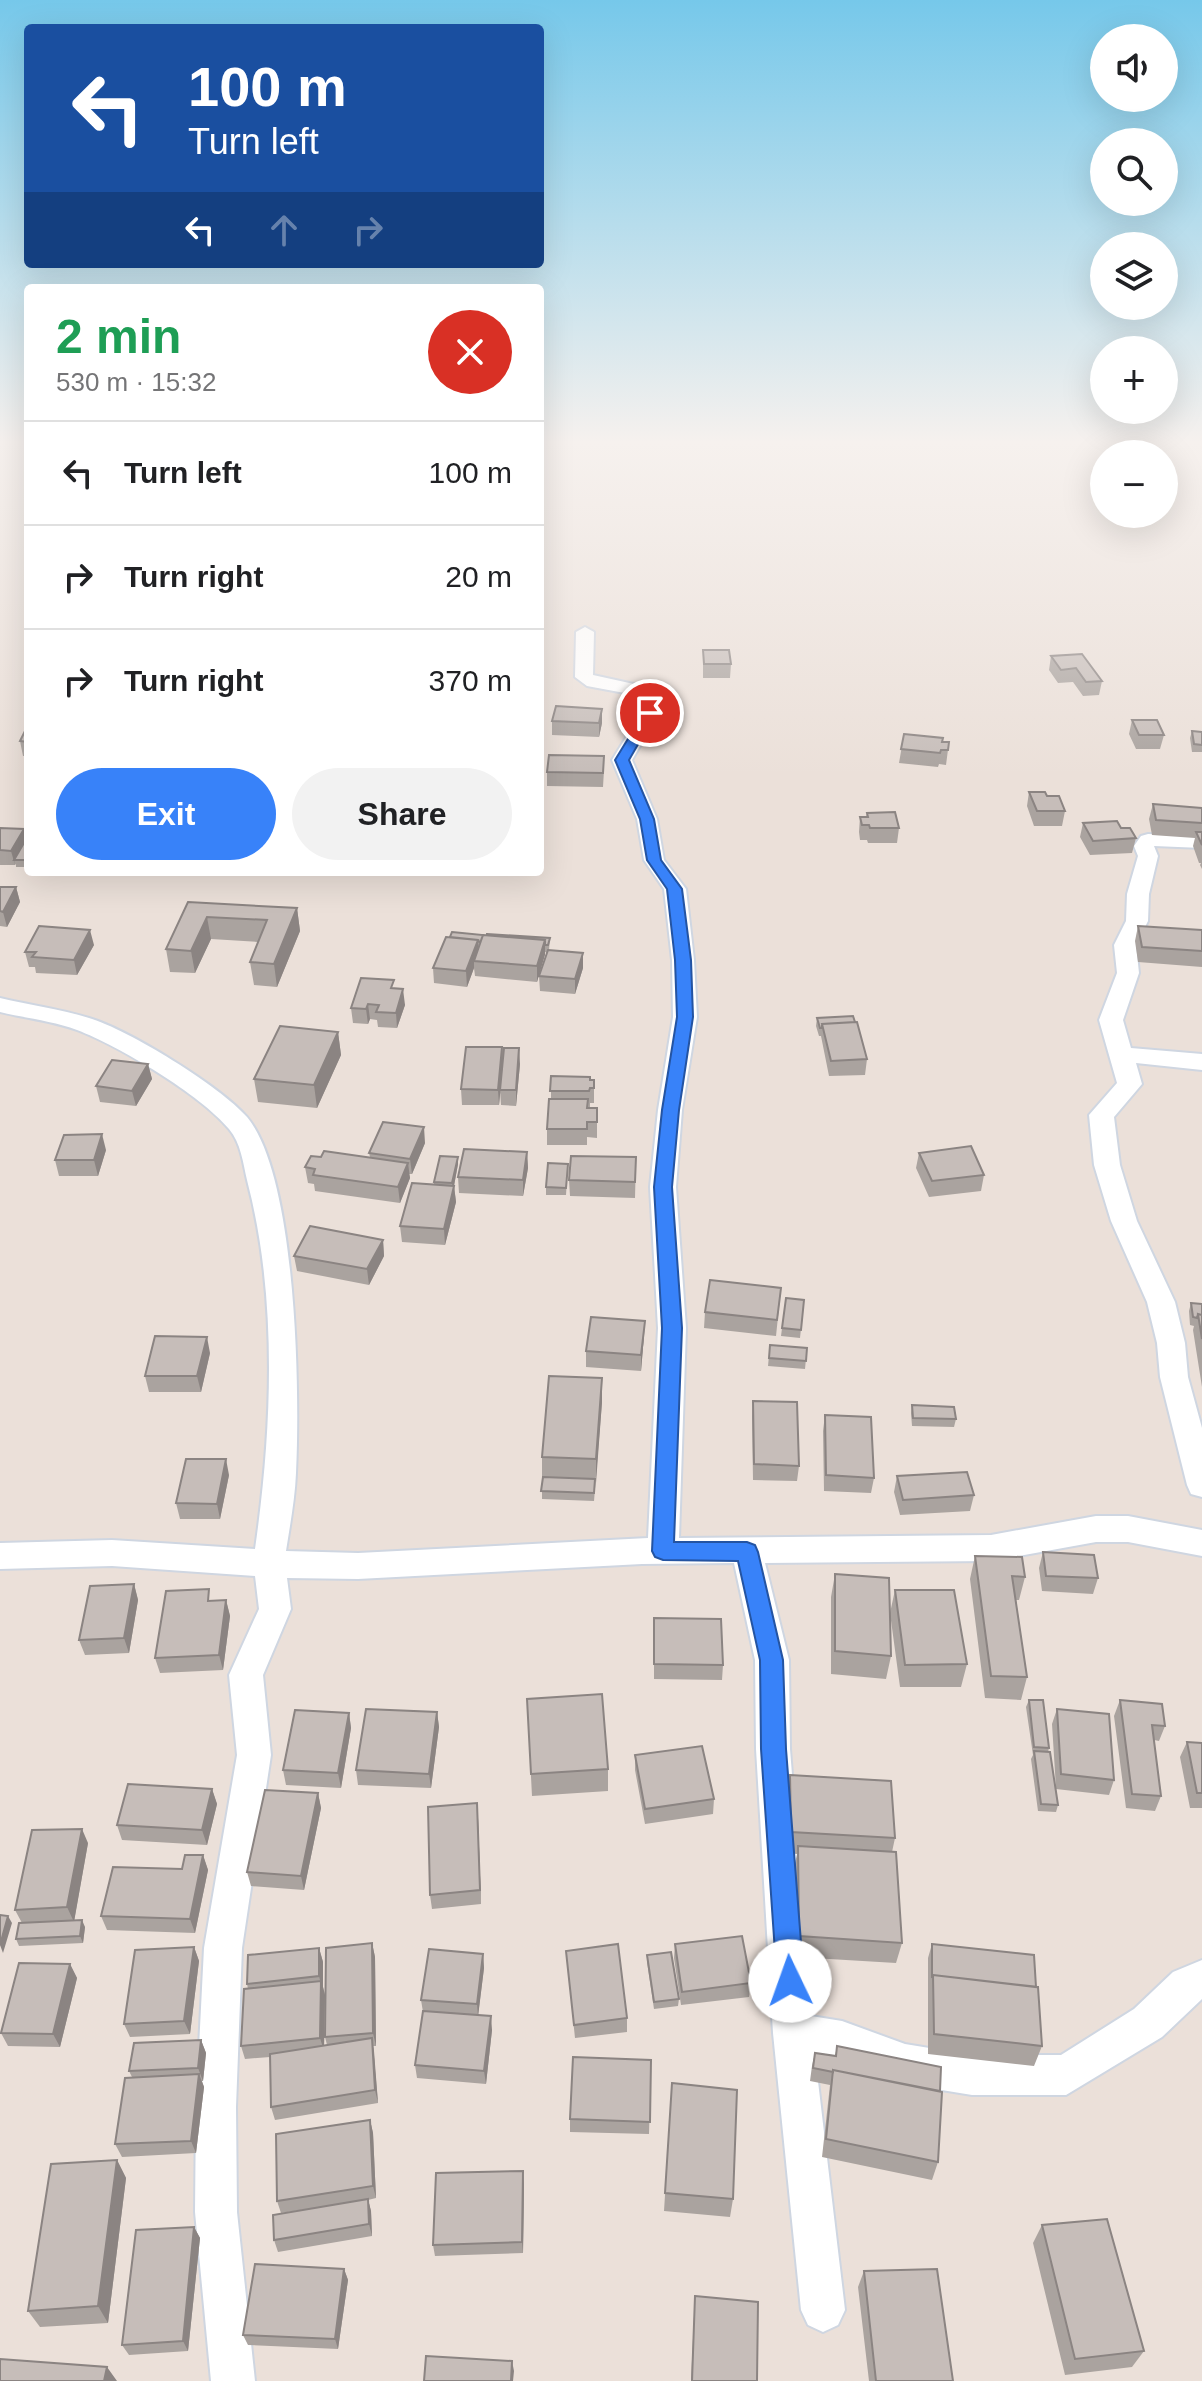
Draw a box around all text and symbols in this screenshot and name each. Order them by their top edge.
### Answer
map controls [1090,24,1178,528]
button: sound [1090,24,1178,112]
text: 100 m [188,55,347,118]
icon: left [56,56,160,160]
text: Turn left [188,121,319,162]
button: search [1090,128,1178,216]
icon: left [178,208,222,252]
icon: ahead [262,208,306,252]
icon: right [346,208,390,252]
button: layers [1090,232,1178,320]
text: 2 min [56,310,181,363]
button: close [428,310,512,394]
button: + [1090,336,1178,424]
text: 530 m · 15:32 [56,367,216,397]
button: − [1090,440,1178,528]
icon: left [56,451,100,495]
text: Turn left [124,456,242,489]
text: 100 m [429,456,512,489]
icon: right [56,555,100,599]
text: Turn right [124,560,263,593]
text: 20 m [445,560,512,593]
icon: right [56,659,100,703]
text: Turn right [124,664,263,697]
text: 370 m [429,664,512,697]
pin [616,679,684,747]
icon: arrive [628,691,672,735]
button: Exit [56,768,276,860]
button: Share [292,768,512,860]
position arrow [748,1939,832,2023]

